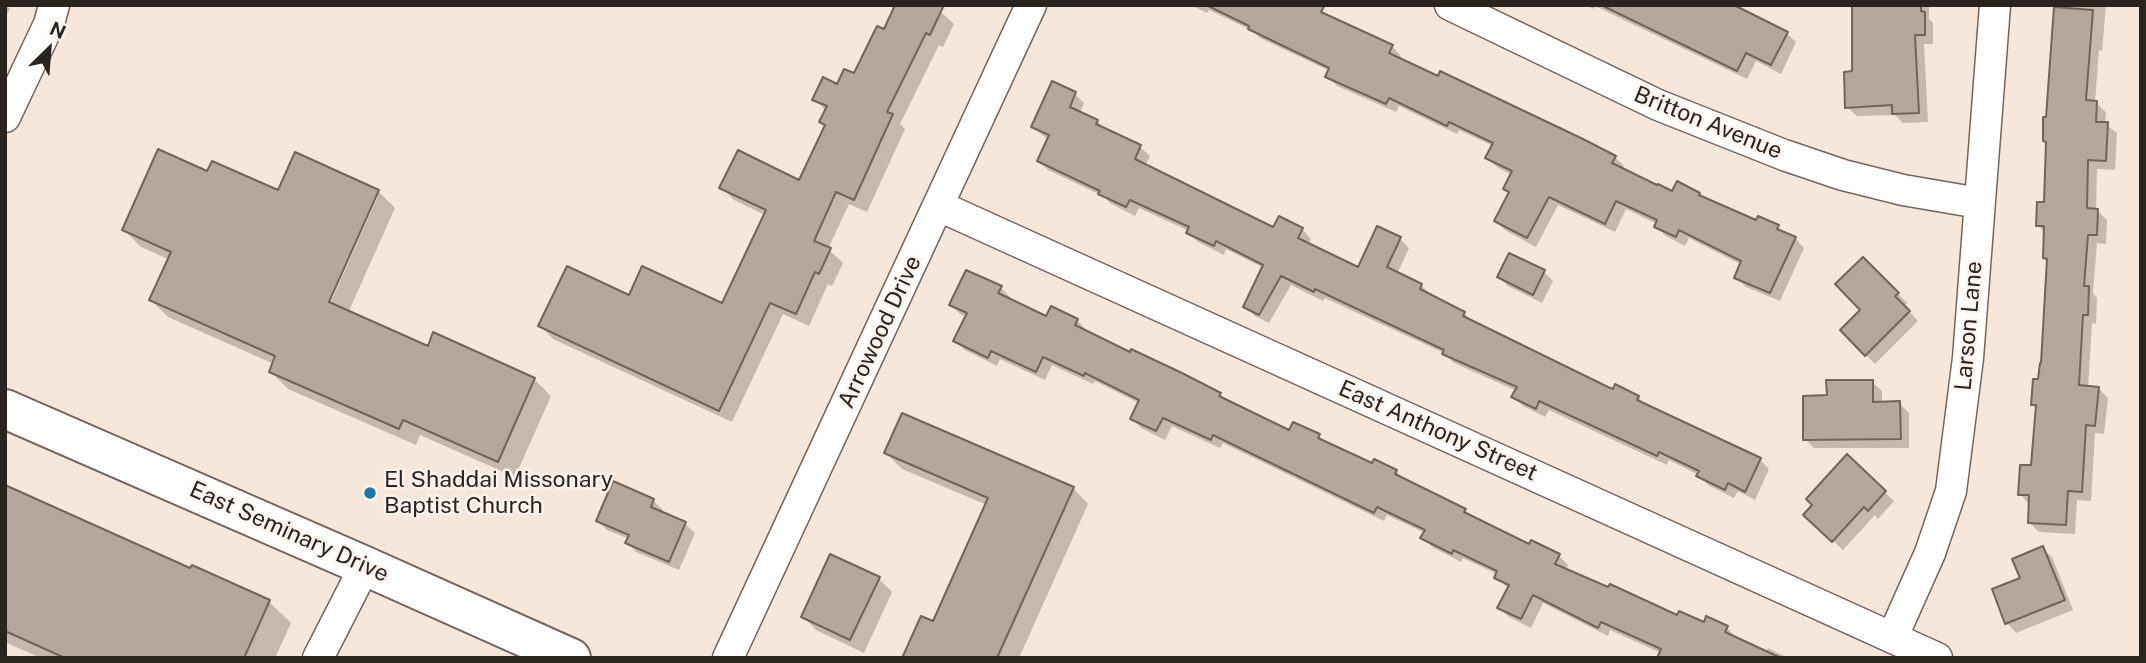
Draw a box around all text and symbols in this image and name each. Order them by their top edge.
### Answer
north arrow [14,14,84,84]
text: N [46,17,69,43]
street label: Britton Avenue [1630,81,1786,165]
street label: Arrowood Drive [833,251,927,413]
street label: Larson Lane [1950,260,1988,392]
street label: East Anthony Street [1334,375,1542,487]
place label: El Shaddai Missonary Baptist Church [384,466,613,520]
street label: East Seminary Drive [185,476,393,588]
marker: El Shaddai Missonary Baptist Church [362,485,378,501]

